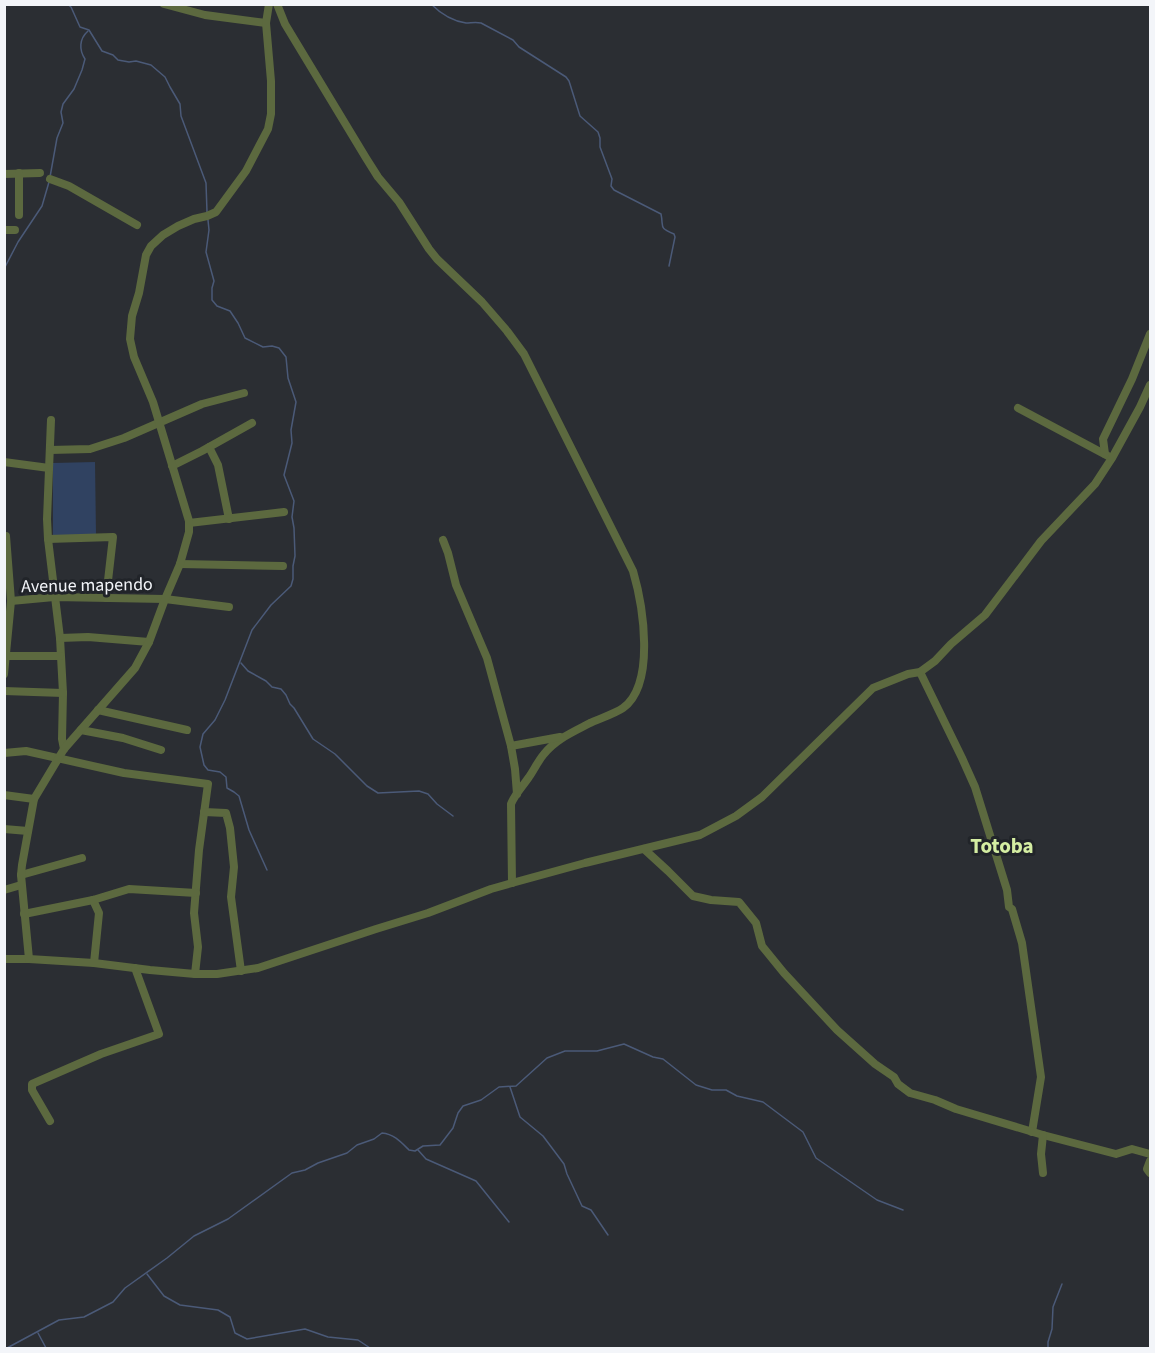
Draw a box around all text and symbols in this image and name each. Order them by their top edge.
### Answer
street label: Avenue mapendo [21,572,153,599]
district label: Totoba [970,831,1034,861]

